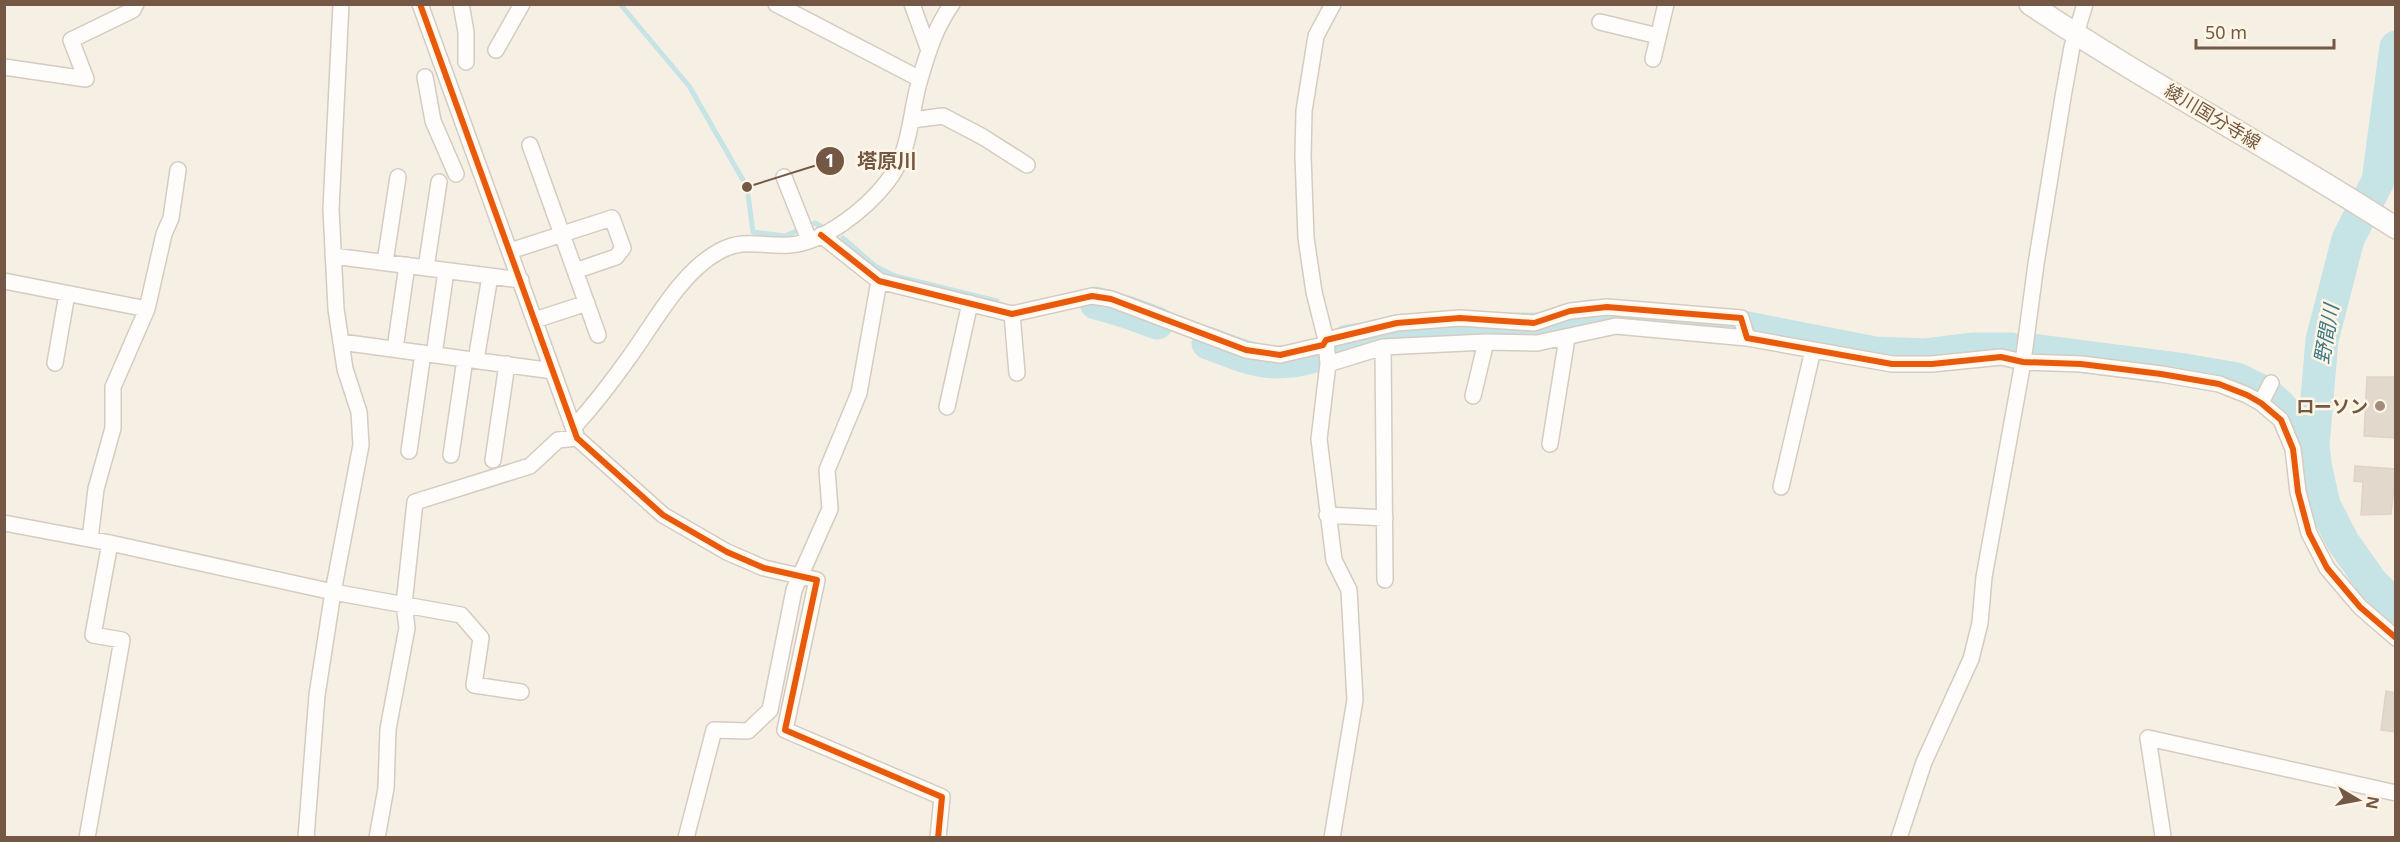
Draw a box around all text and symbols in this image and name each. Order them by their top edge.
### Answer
scale bar [2196,12,2334,50]
text: 50 m [2205,20,2247,44]
street label: 綾川国分寺線 [2161,78,2265,154]
callout: 塔原川 [815,142,929,180]
text: 塔原川 [857,147,917,174]
text: 1 [825,148,835,172]
water label: 野間川 [2307,300,2345,366]
place label: ローソン [2296,394,2368,418]
marker: ローソン [2373,399,2387,413]
north arrow [2328,770,2388,830]
text: N [2361,794,2385,811]

